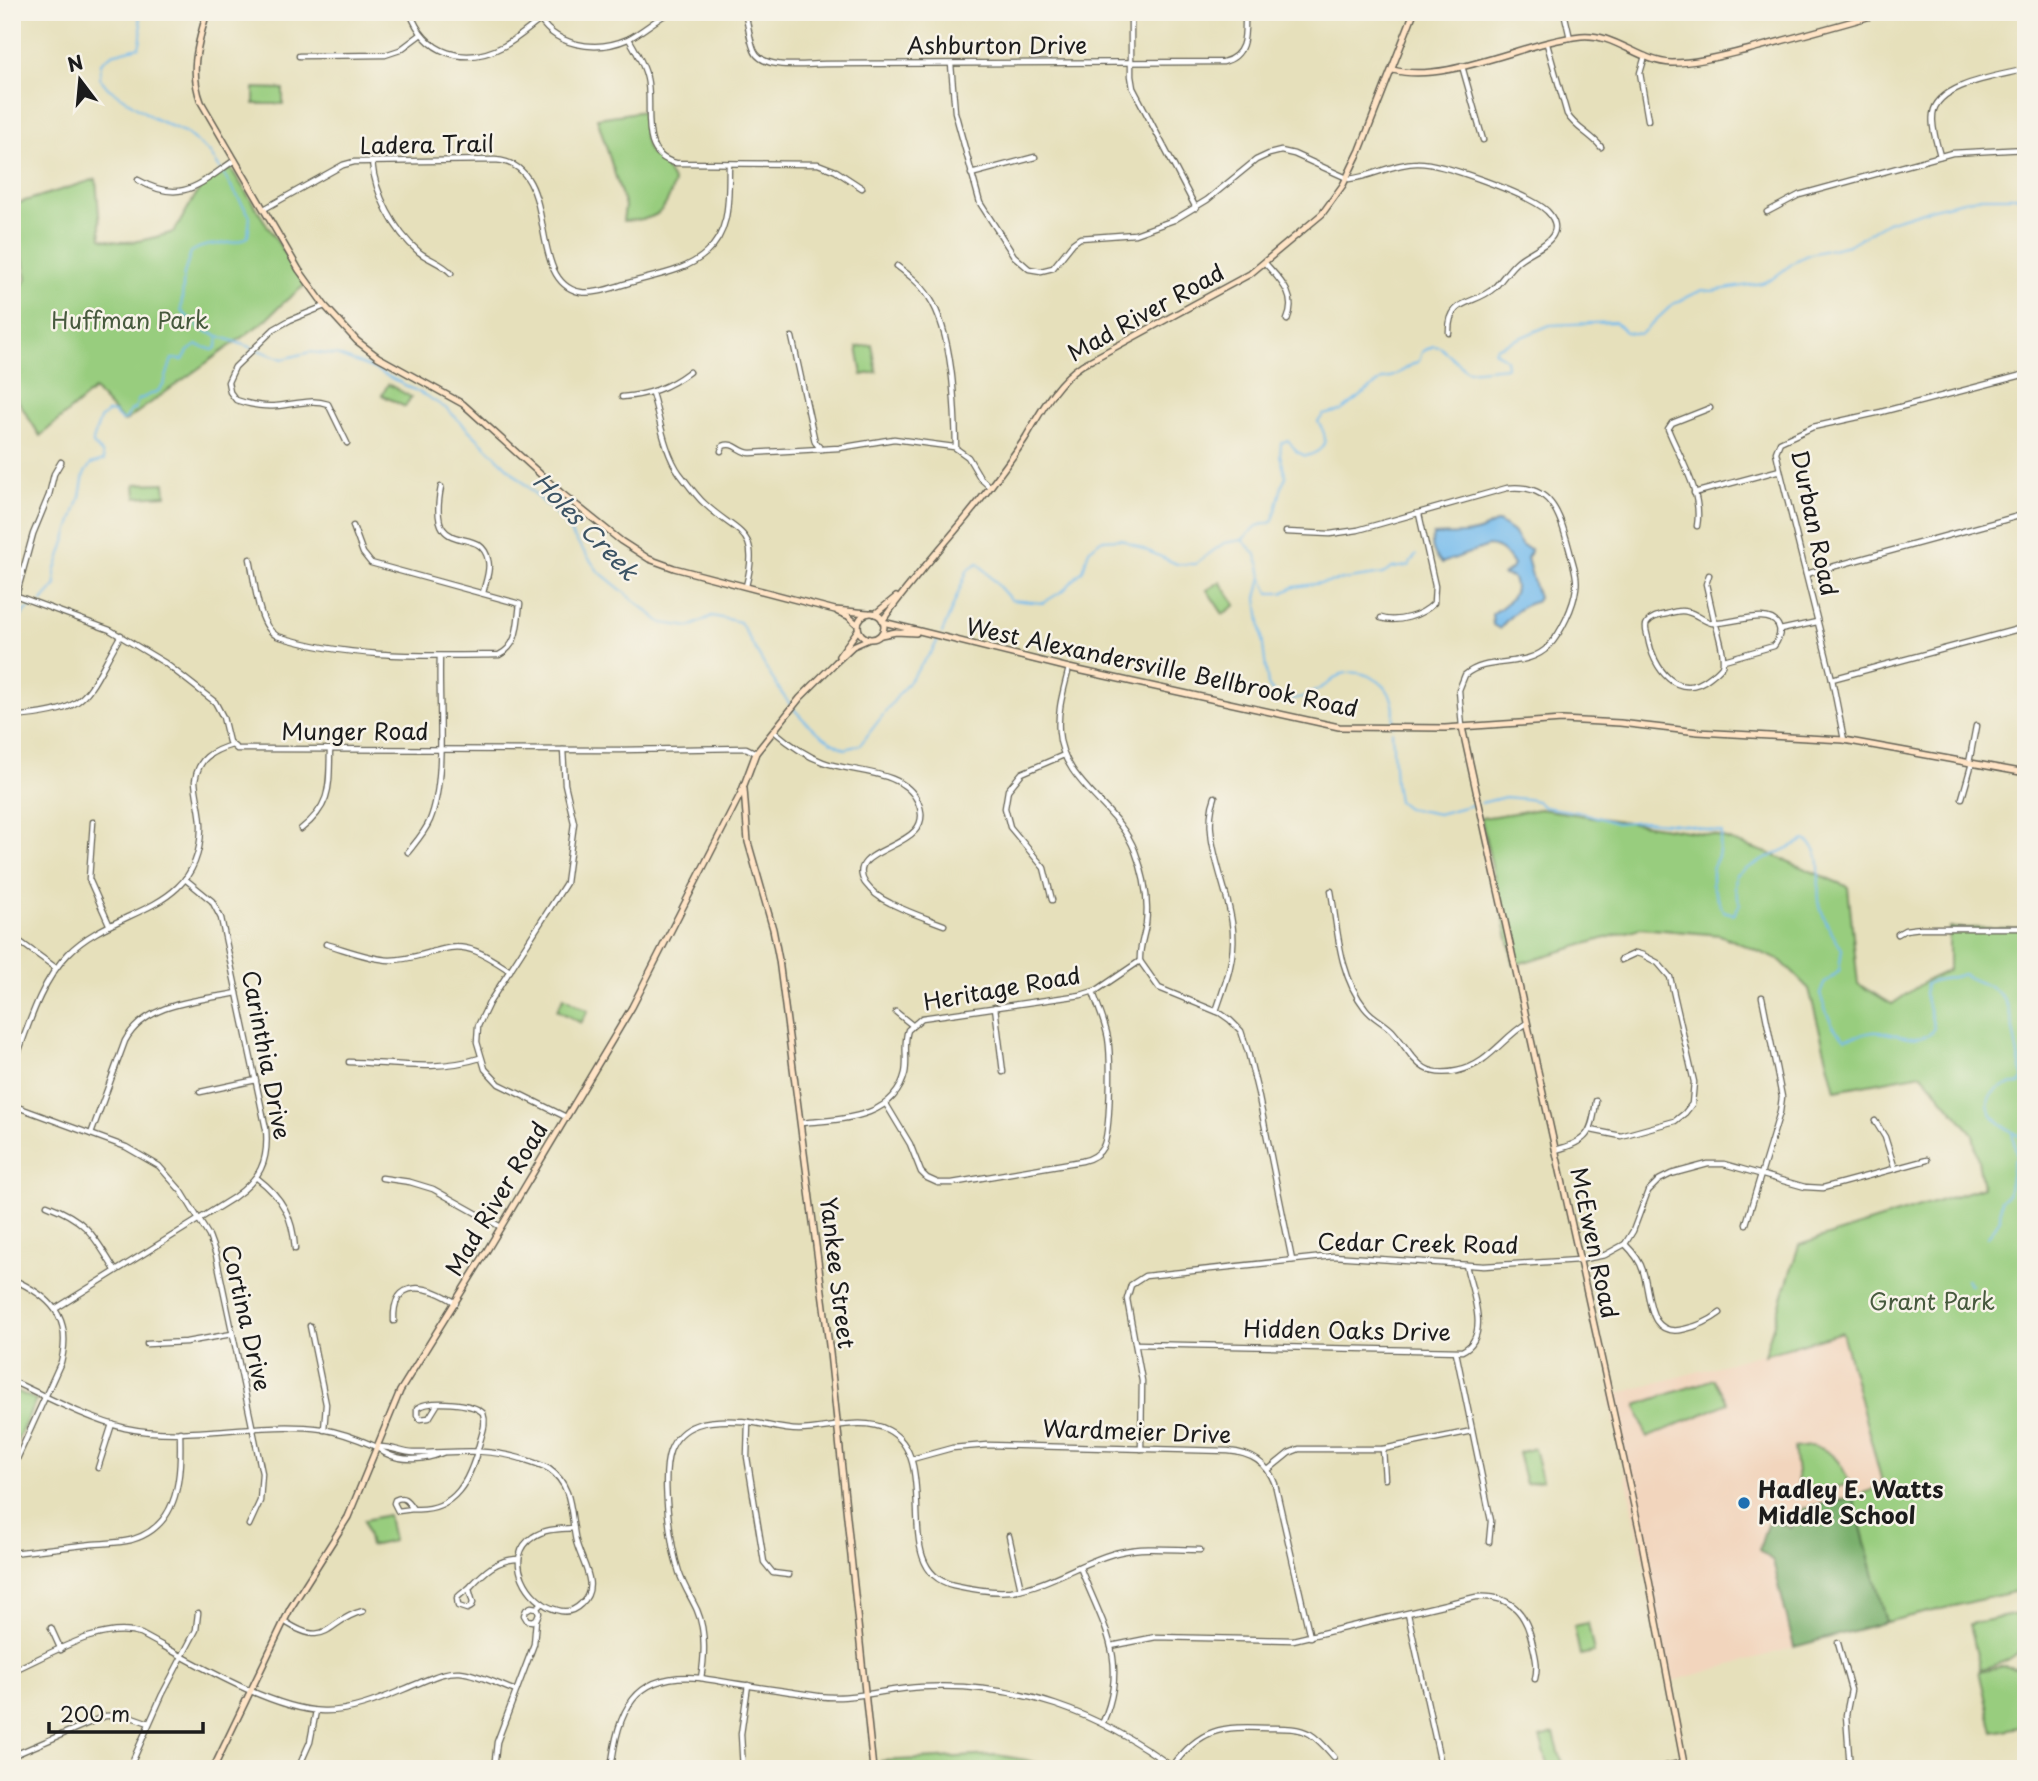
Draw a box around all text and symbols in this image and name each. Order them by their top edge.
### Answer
street label: Ashburton Drive [907,27,1087,62]
north arrow [46,46,116,116]
text: N [64,47,86,78]
street label: Ladera Trail [359,125,495,162]
street label: Mad River Road [1060,254,1230,369]
park label: Huffman Park [51,302,209,337]
street label: Durban Road [1783,446,1848,599]
water label: Holes Creek [525,463,648,589]
street label: West Alexandersville Bellbrook Road [963,608,1362,725]
street label: Munger Road [281,713,429,748]
street label: Heritage Road [920,956,1083,1019]
street label: Carinthia Drive [234,967,301,1142]
street label: Mad River Road [436,1114,556,1282]
street label: McEwen Road [1562,1164,1629,1321]
street label: Yankee Street [812,1195,865,1351]
street label: Cedar Creek Road [1317,1223,1519,1262]
street label: Cortina Drive [214,1241,281,1394]
park label: Grant Park [1869,1283,1995,1318]
street label: Hidden Oaks Drive [1243,1310,1451,1349]
street label: Wardmeier Drive [1042,1410,1232,1451]
place label: Hadley E. Watts Middle School [1758,1471,1943,1532]
marker: Hadley E. Watts Middle School [1736,1495,1752,1511]
scale bar [49,1690,203,1734]
text: 200 m [60,1697,130,1729]

